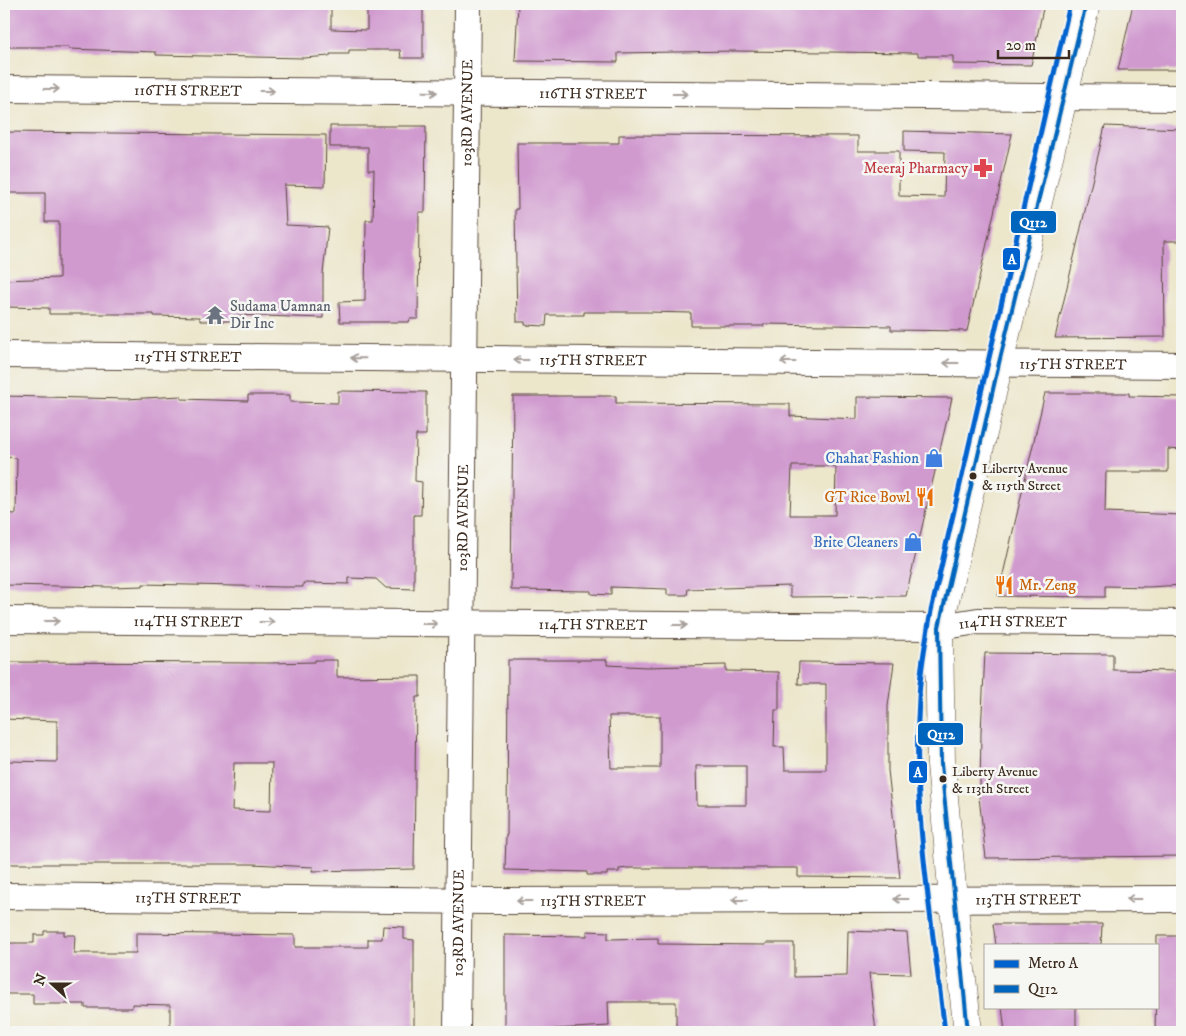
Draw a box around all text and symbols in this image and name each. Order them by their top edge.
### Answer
scale bar [998,28,1070,60]
text: 20 m [1006,36,1036,55]
street label: 103RD AVENUE [457,59,477,167]
street label: 116TH STREET [134,81,243,101]
one-way arrow [44,84,60,94]
street label: 116TH STREET [539,84,648,104]
one-way arrow [259,86,275,95]
one-way arrow [422,87,438,97]
one-way arrow [672,89,688,99]
pharmacy icon: Meeraj Pharmacy [972,157,994,179]
place label: Meeraj Pharmacy [864,159,969,178]
line badge: Q112 [1010,210,1057,234]
text: Q112 [1019,214,1048,232]
line badge: A [1002,247,1021,271]
text: A [1007,251,1018,269]
place label: Sudama Uamnan Dir Inc [230,297,331,333]
temple icon: Sudama Uamnan Dir Inc [204,304,226,326]
street label: 115TH STREET [134,347,242,367]
street label: 115TH STREET [539,351,647,370]
one-way arrow [350,354,366,363]
one-way arrow [513,355,529,365]
street label: 115TH STREET [1019,355,1127,375]
one-way arrow [780,357,796,367]
one-way arrow [943,358,959,368]
shop icon: Chahat Fashion [923,447,945,469]
place label: Chahat Fashion [826,449,919,468]
place label: Liberty Avenue & 115th Street [982,460,1068,495]
street label: 103RD AVENUE [453,464,473,572]
marker: Liberty Avenue & 115th Street [968,471,978,481]
restaurant icon: GT Rice Bowl [914,486,936,508]
place label: GT Rice Bowl [825,488,910,507]
shop icon: Brite Cleaners [902,531,924,553]
place label: Brite Cleaners [813,533,898,552]
restaurant icon: Mr. Zeng [993,574,1015,596]
place label: Mr. Zeng [1019,576,1077,595]
street label: 114TH STREET [134,612,243,632]
street label: 114TH STREET [957,612,1068,634]
street label: 114TH STREET [539,615,648,635]
one-way arrow [44,616,60,626]
one-way arrow [259,617,275,627]
one-way arrow [422,619,438,629]
one-way arrow [672,620,688,630]
line badge: Q112 [917,722,964,746]
text: Q112 [927,726,956,744]
line badge: A [908,760,928,784]
place label: Liberty Avenue & 113th Street [952,763,1038,798]
text: A [913,764,924,782]
marker: Liberty Avenue & 113th Street [938,774,948,784]
street label: 103RD AVENUE [449,869,469,977]
street label: 113TH STREET [135,888,242,908]
street label: 113TH STREET [975,890,1081,910]
street label: 113TH STREET [540,892,646,911]
one-way arrow [1126,894,1142,904]
one-way arrow [731,895,747,905]
one-way arrow [893,895,909,904]
one-way arrow [516,896,532,906]
legend [984,944,1158,1008]
text: Metro A [1028,954,1079,973]
north arrow [28,958,78,1008]
text: N [30,971,51,988]
text: Q112 [1028,980,1058,999]

